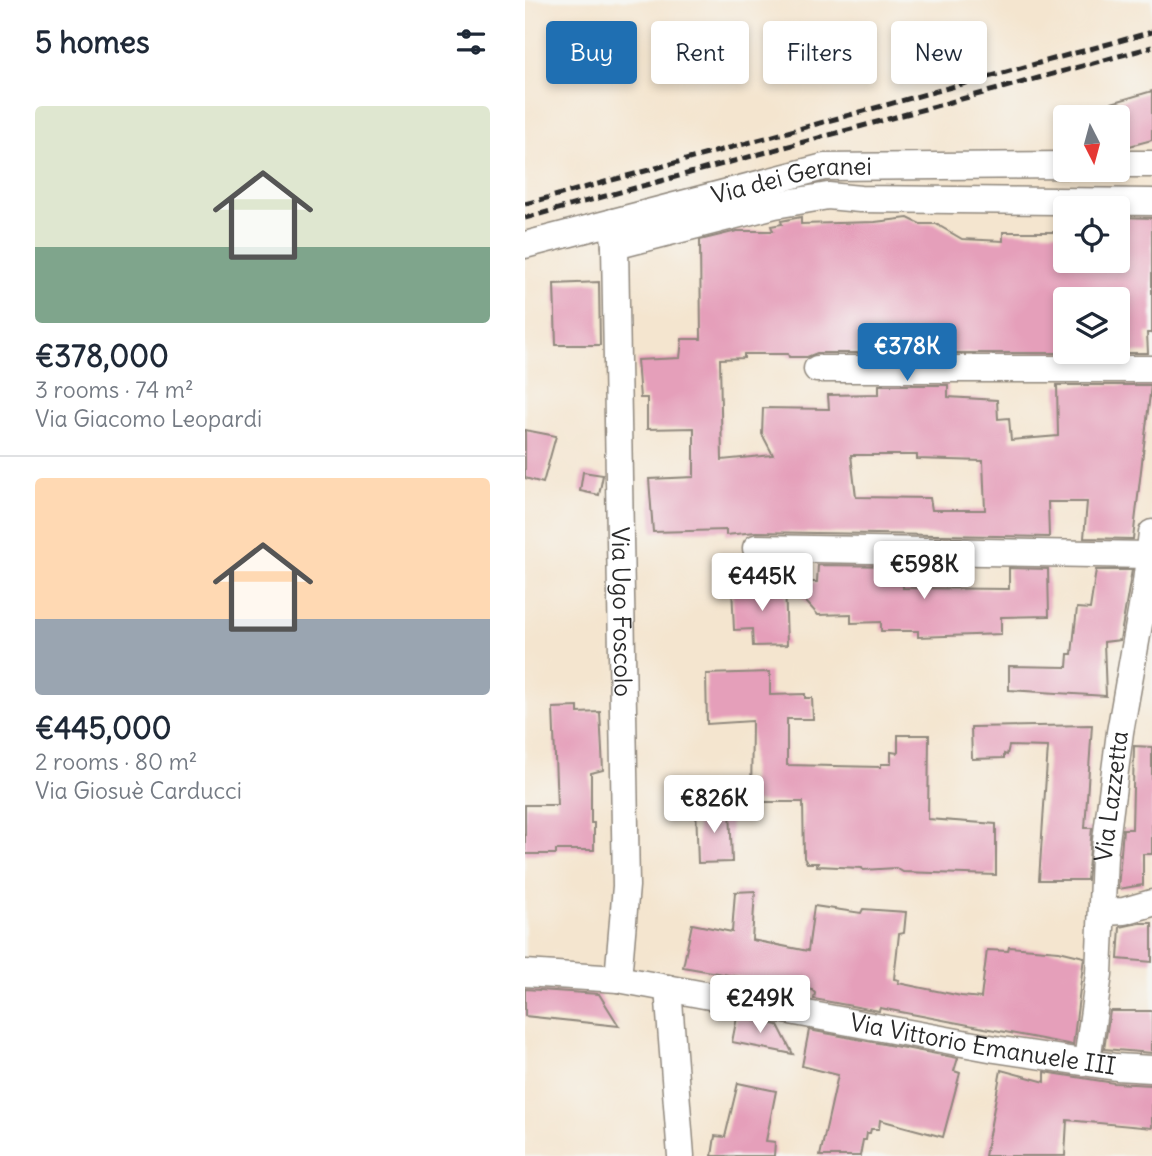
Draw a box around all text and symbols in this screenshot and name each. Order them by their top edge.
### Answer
chip: Buy [546,21,637,84]
chip: Rent [651,21,749,84]
chip: Filters [763,21,877,84]
chip: New [891,21,987,84]
text: 5 homes [35,23,150,61]
icon: filters [452,23,490,61]
north arrow [1053,105,1131,182]
map controls [1053,105,1130,364]
street label: Via dei Geranei [708,151,872,210]
icon: home [200,152,326,278]
button: locate [1053,196,1130,273]
button: layers [1053,287,1130,364]
pin: €378K [858,324,956,383]
text: €378K [874,331,940,360]
text: €378,000 [35,337,169,375]
text: 3 rooms · 74 m² [35,375,194,404]
text: Via Giacomo Leopardi [35,404,262,433]
icon: home [200,524,326,650]
street label: Via Ugo Foscolo [606,527,639,697]
pin: €598K [875,542,973,601]
text: €598K [890,549,958,578]
pin: €445K [713,554,811,613]
text: €445K [728,561,796,590]
text: €445,000 [35,709,171,747]
street label: Via Lazzetta [1087,729,1134,864]
text: 2 rooms · 80 m² [35,747,197,776]
text: Via Giosuè Carducci [35,776,242,805]
pin: €826K [665,776,763,835]
text: €826K [680,783,748,812]
pin: €249K [711,976,809,1035]
text: €249K [726,983,794,1012]
street label: Via Vittorio Emanuele III [848,1006,1118,1081]

